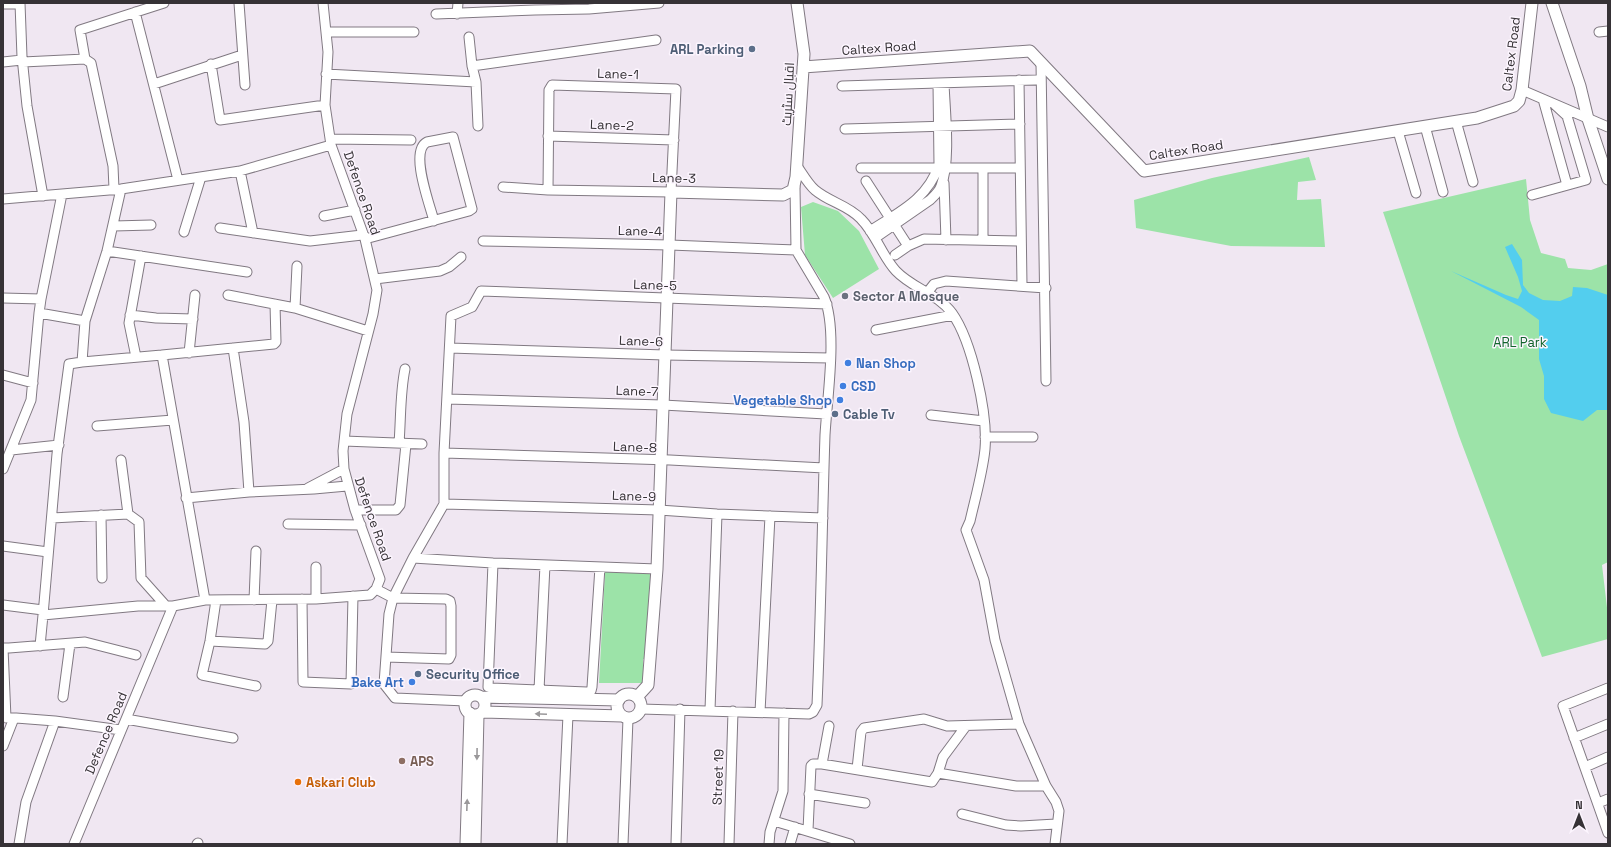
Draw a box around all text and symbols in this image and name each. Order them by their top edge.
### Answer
street label: Caltex Road [1498,16,1524,92]
street label: Caltex Road [841,37,917,59]
place label: ARL Parking [670,41,744,58]
marker: ARL Parking [747,44,757,54]
street label: اقبال سٹریٹ [778,62,798,126]
street label: Lane-1 [597,65,639,83]
street label: Lane-2 [590,116,634,134]
street label: Caltex Road [1148,136,1224,164]
street label: Defence Road [340,149,384,237]
street label: Lane-3 [652,169,696,187]
street label: Lane-4 [618,222,662,240]
street label: Lane-5 [633,276,677,294]
place label: Sector A Mosque [853,288,959,305]
marker: Sector A Mosque [840,291,850,301]
street label: Lane-6 [619,332,663,350]
park label: ARL Park [1493,334,1547,351]
place label: Nan Shop [856,355,916,372]
marker: Nan Shop [843,358,853,368]
place label: CSD [851,378,876,395]
marker: CSD [838,381,848,391]
street label: Lane-7 [615,382,659,400]
place label: Vegetable Shop [733,392,832,409]
marker: Vegetable Shop [835,395,845,405]
place label: Cable Tv [843,406,895,423]
marker: Cable Tv [830,409,840,419]
street label: Lane-8 [613,438,657,456]
street label: Defence Road [351,475,395,563]
street label: Lane-9 [612,487,656,505]
place label: Security Office [426,666,520,683]
marker: Security Office [413,669,423,679]
place label: Bake Art [351,674,404,691]
marker: Bake Art [407,677,417,687]
street label: Defence Road [81,689,131,777]
one-way arrow [535,710,547,717]
one-way arrow [474,748,480,761]
street label: Street 19 [709,748,727,806]
place label: APS [410,753,434,770]
marker: APS [397,756,407,766]
place label: Askari Club [306,774,376,791]
marker: Askari Club [293,777,303,787]
north arrow [1559,795,1599,835]
one-way arrow [464,798,470,811]
text: N [1575,798,1583,812]

